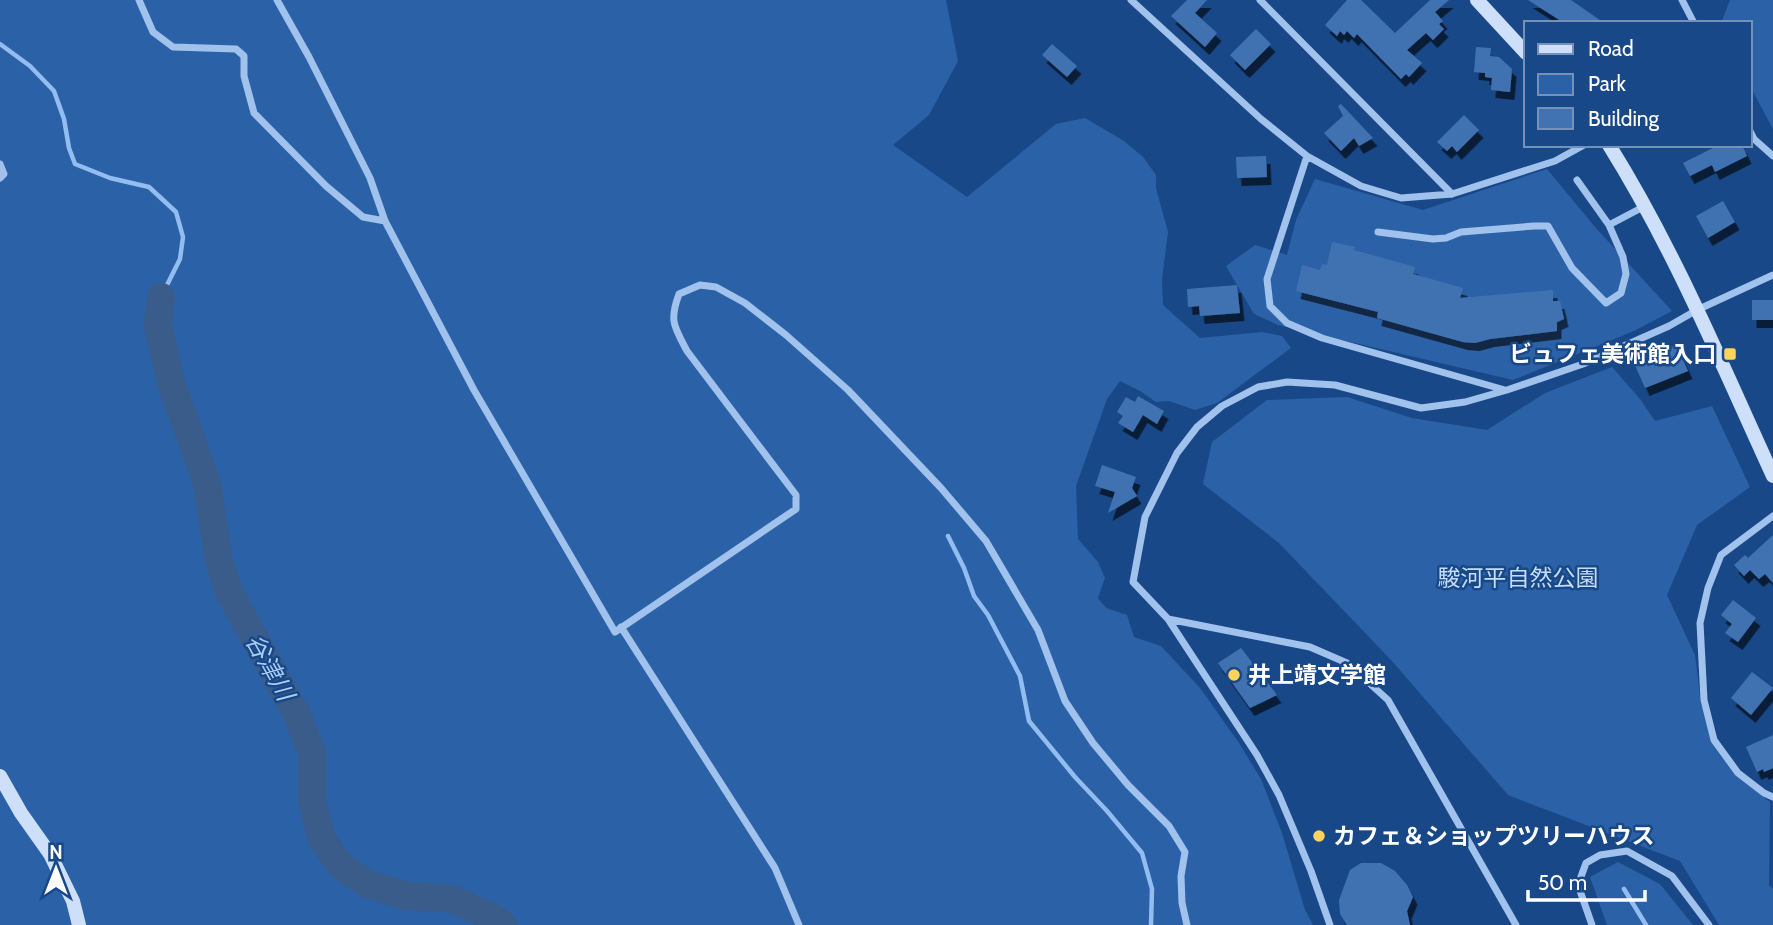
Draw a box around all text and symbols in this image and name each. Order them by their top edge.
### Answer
legend [1524,21,1752,147]
text: Road [1588,36,1634,61]
text: Park [1588,71,1626,96]
text: Building [1588,106,1660,131]
place label: ビュフェ美術館入口 [1509,340,1716,368]
marker: ビュフェ美術館入口 [1722,346,1738,362]
park label: 駿河平自然公園 [1438,564,1599,592]
water label: 谷津川 [240,628,302,708]
place label: 井上靖文学館 [1248,661,1386,689]
marker: 井上靖文学館 [1226,667,1242,683]
place label: カフェ＆ショップツリーハウス [1333,822,1655,850]
marker: カフェ＆ショップツリーハウス [1311,828,1327,844]
north arrow [21,834,91,904]
text: N [49,841,63,864]
scale bar [1528,858,1645,902]
text: 50 m [1538,870,1587,895]

